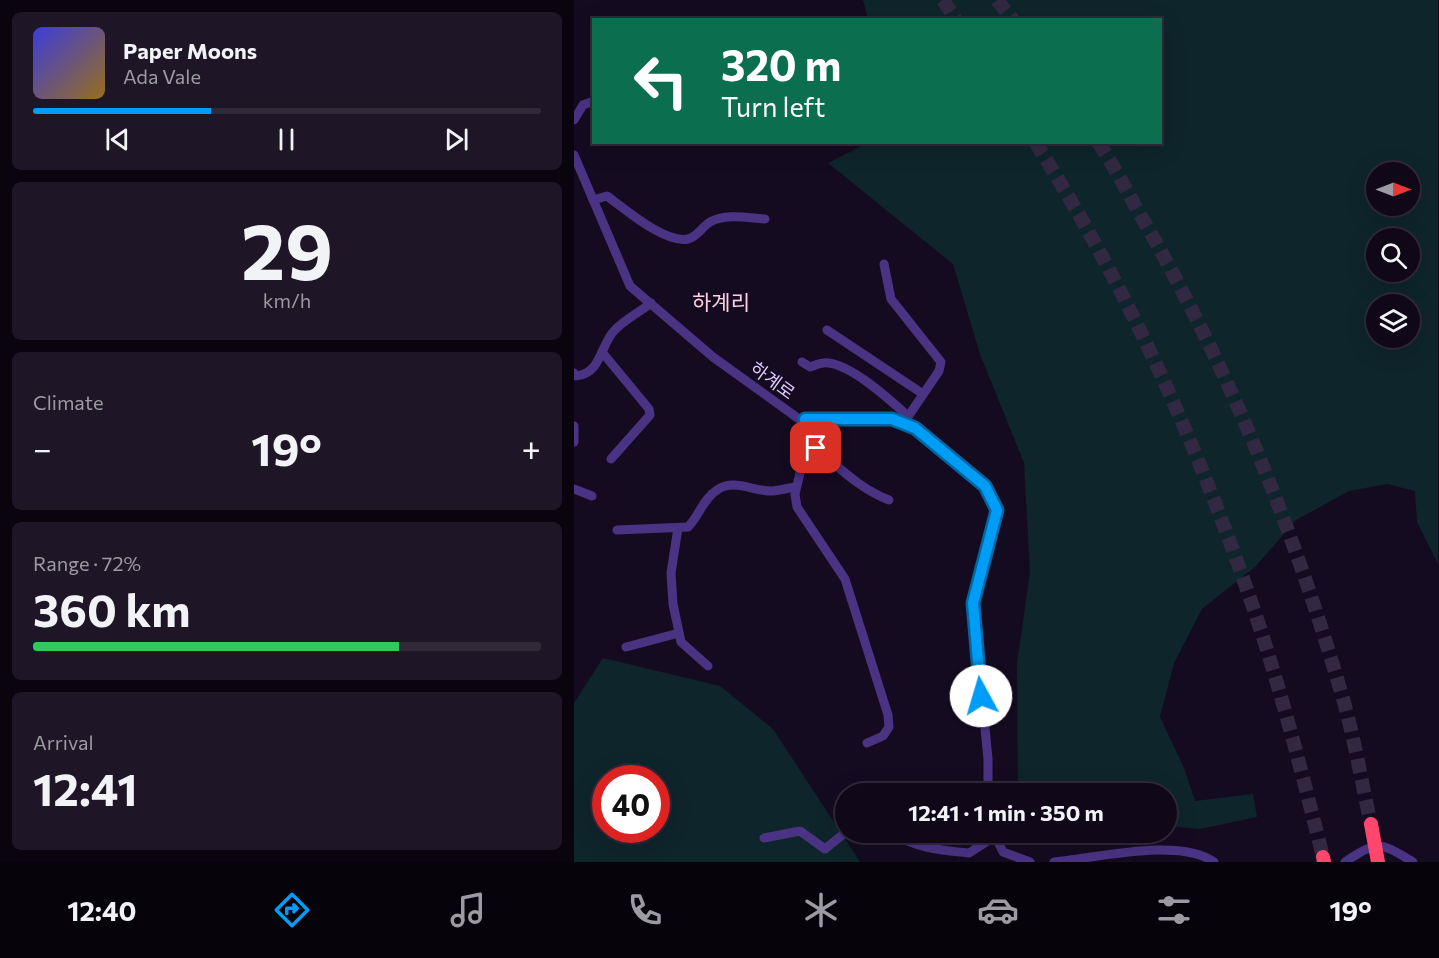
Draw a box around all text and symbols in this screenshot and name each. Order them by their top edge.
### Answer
text: Paper Moons [123,37,257,64]
text: 320 m [721,38,841,90]
icon: left [622,42,700,120]
text: Ada Vale [123,64,201,88]
text: Turn left [721,90,825,123]
icon: previous [101,123,134,156]
icon: pause [270,123,303,156]
icon: next [440,123,473,156]
north arrow [1366,162,1420,216]
map controls [1366,162,1420,348]
text: 29 [241,201,333,296]
button: search [1366,228,1420,282]
text: km/h [263,288,311,312]
district label: 하계리 [692,289,750,314]
button: layers [1366,294,1420,348]
street label: 하계로 [746,356,800,404]
text: Climate [33,390,103,414]
text: 19° [251,420,322,475]
pin [790,422,841,473]
text: − [33,427,52,468]
text: + [522,427,541,468]
icon: arrive [799,431,832,464]
text: Range · 72% [33,551,141,575]
text: 360 km [33,581,191,636]
position arrow [949,664,1013,728]
text: Arrival [33,730,94,754]
text: 12:41 [33,760,138,815]
speed limit sign: 40 [592,765,670,843]
text: 12:41 · 1 min · 350 m [908,799,1104,826]
icon: directions [271,889,313,931]
icon: music [447,889,489,931]
icon: phone [624,889,666,931]
icon: climate [800,889,842,931]
icon: car [977,889,1019,931]
icon: filters [1153,889,1195,931]
text: 12:40 [67,894,136,927]
text: 19° [1329,894,1372,927]

